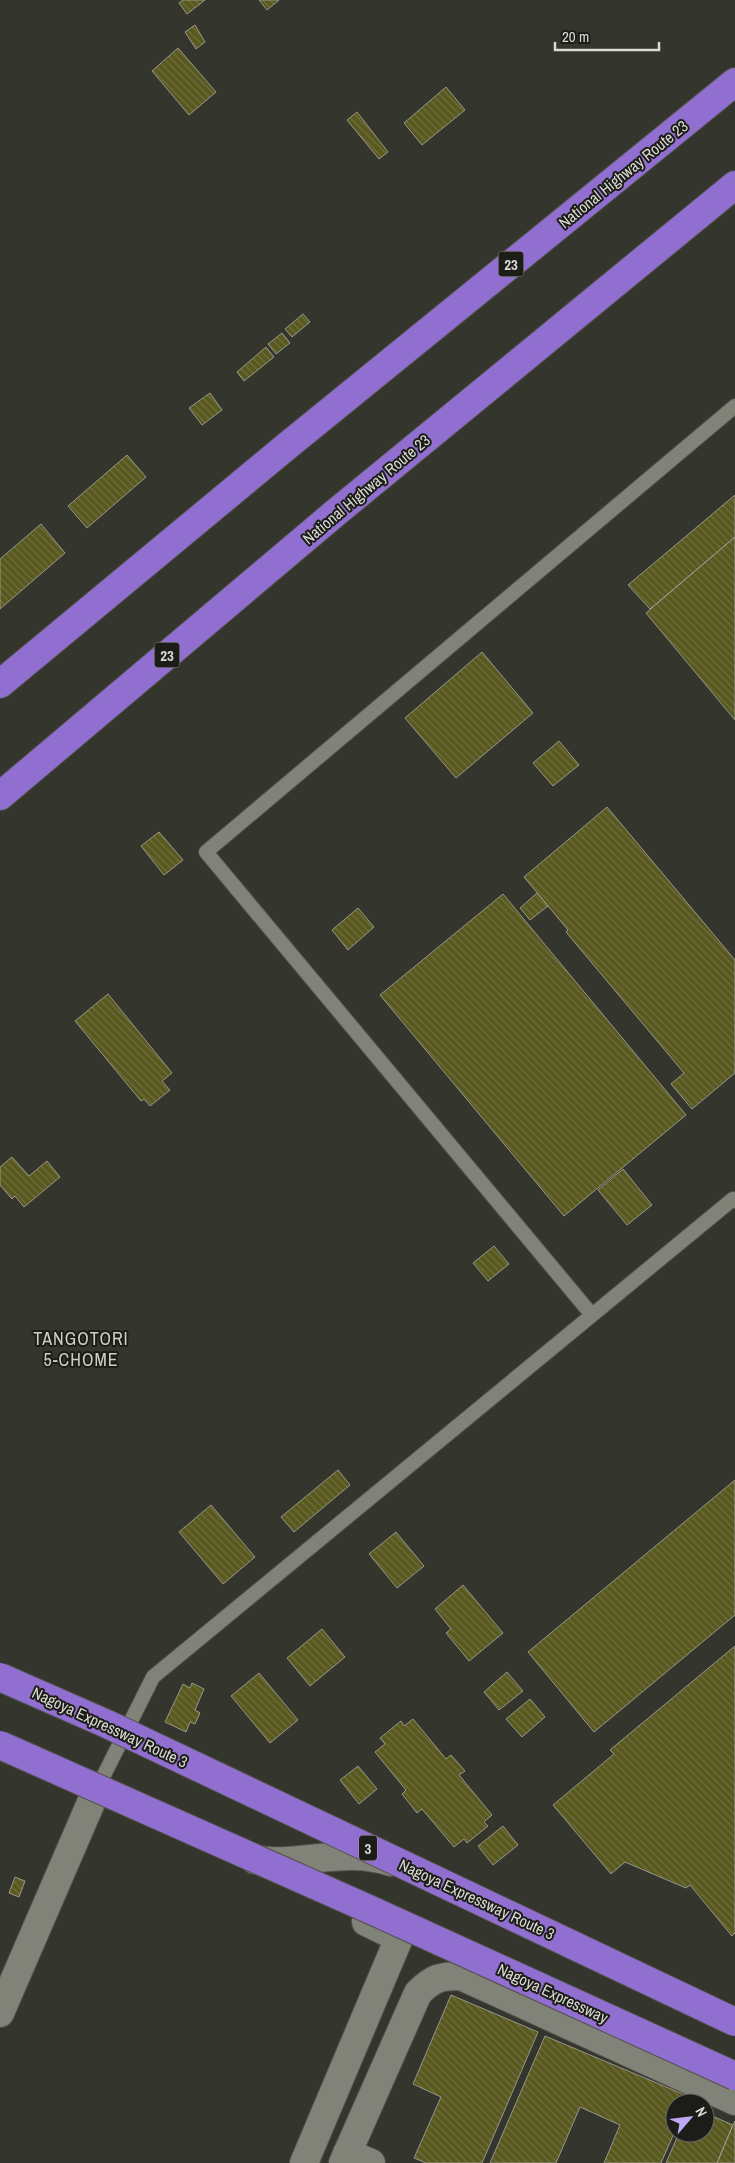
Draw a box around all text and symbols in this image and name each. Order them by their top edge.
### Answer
scale bar [555,20,659,52]
text: 20 m [562,26,589,47]
street label: National Highway Route 23 [554,115,692,233]
road number: 23 [498,252,524,276]
street label: National Highway Route 23 [297,429,435,549]
road number: 23 [154,642,180,668]
district label: TANGOTORI 5-CHOME [33,1326,129,1372]
street label: Nagoya Expressway Route 3 [29,1681,191,1773]
road number: 3 [359,1836,377,1860]
street label: Nagoya Expressway Route 3 [396,1853,558,1945]
street label: Nagoya Expressway [494,1958,612,2028]
north arrow [665,2093,715,2143]
text: N [692,2104,711,2120]

